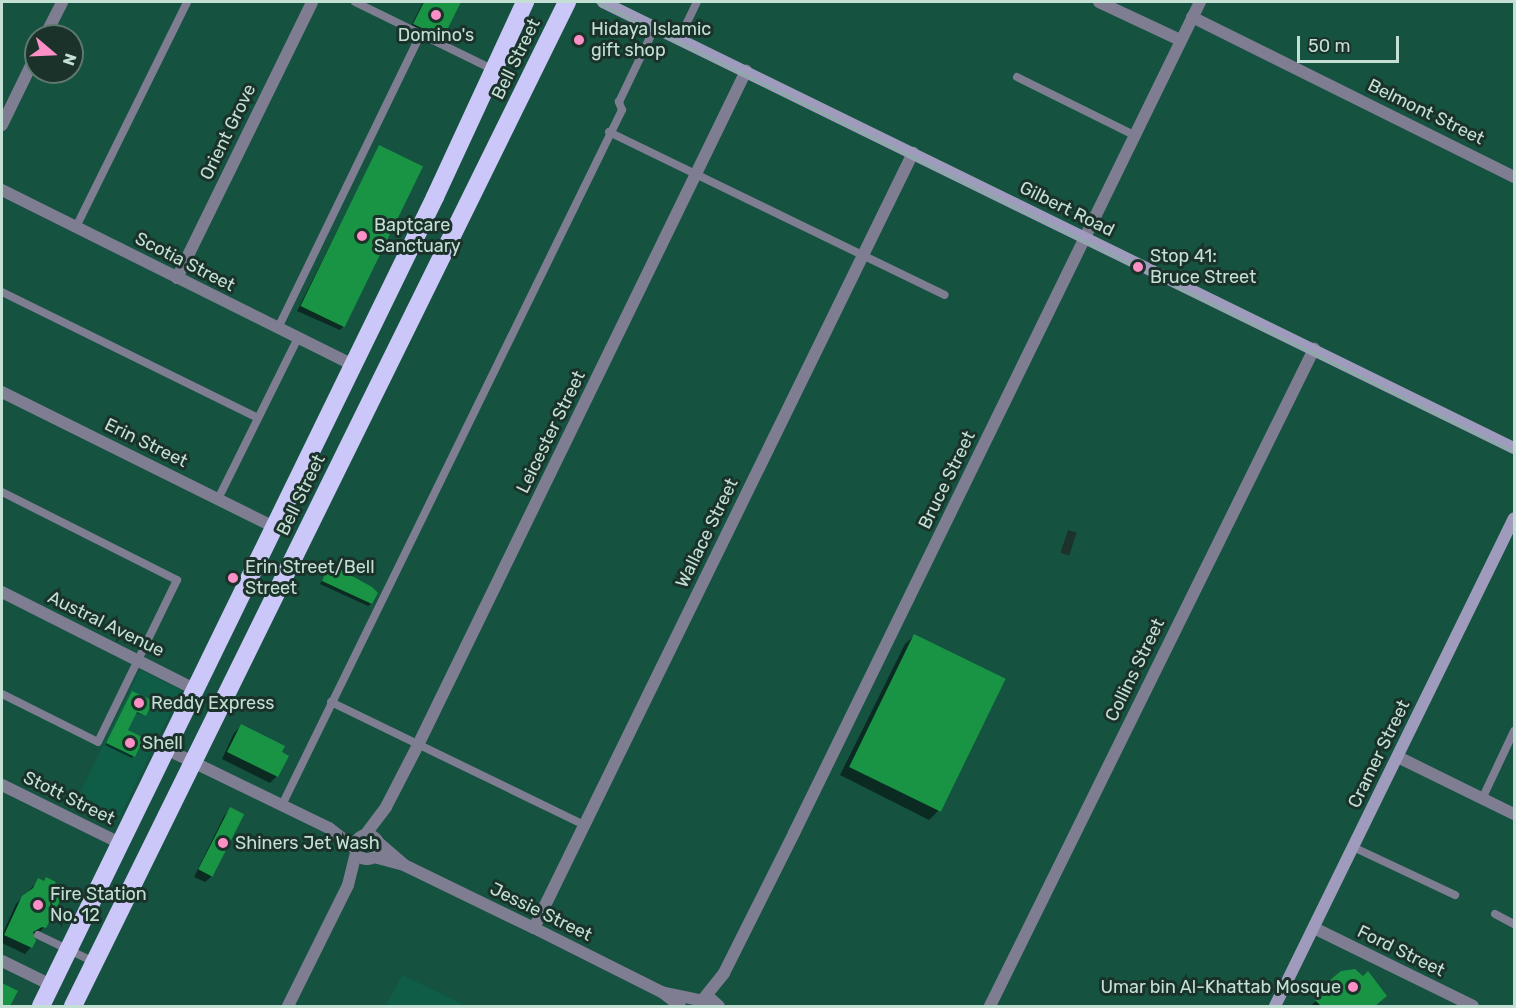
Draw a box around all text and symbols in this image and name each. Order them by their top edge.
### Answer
marker: Domino's [429,8,443,22]
street label: Bell Street [487,15,545,103]
place label: Hidaya Islamic gift shop [591,19,711,62]
north arrow [24,24,84,84]
place label: Domino's [398,24,474,46]
scale bar [1300,24,1402,62]
marker: Hidaya Islamic gift shop [572,33,586,47]
text: 50 m [1308,35,1351,57]
text: N [59,51,80,68]
street label: Belmont Street [1364,74,1488,150]
street label: Orient Grove [195,80,261,184]
street label: Gilbert Road [1016,177,1118,241]
place label: Baptcare Sanctuary [374,215,461,258]
street label: Scotia Street [131,228,239,296]
marker: Baptcare Sanctuary [355,229,369,243]
place label: Stop 41: Bruce Street [1150,246,1256,288]
marker: Stop 41: Bruce Street [1131,260,1145,274]
street label: Leicester Street [512,367,590,497]
street label: Erin Street [101,414,191,472]
street label: Bruce Street [914,428,980,532]
street label: Bell Street [272,451,330,539]
street label: Wallace Street [671,475,743,591]
place label: Erin Street/Bell Street [245,557,375,600]
marker: Erin Street/Bell Street [226,571,240,585]
street label: Austral Avenue [44,586,168,662]
street label: Collins Street [1101,615,1169,725]
place label: Reddy Express [151,692,275,714]
marker: Reddy Express [132,696,146,710]
street label: Cramer Street [1343,696,1415,812]
place label: Shell [142,732,183,754]
marker: Shell [123,736,137,750]
street label: Stott Street [20,767,118,829]
place label: Shiners Jet Wash [235,832,380,854]
marker: Shiners Jet Wash [216,836,230,850]
street label: Jessie Street [487,878,595,946]
place label: Fire Station No. 12 [50,884,147,926]
marker: Fire Station No. 12 [31,898,45,912]
street label: Ford Street [1354,921,1448,981]
place label: Umar bin Al-Khattab Mosque [1100,976,1341,998]
marker: Umar bin Al-Khattab Mosque [1346,980,1360,994]

